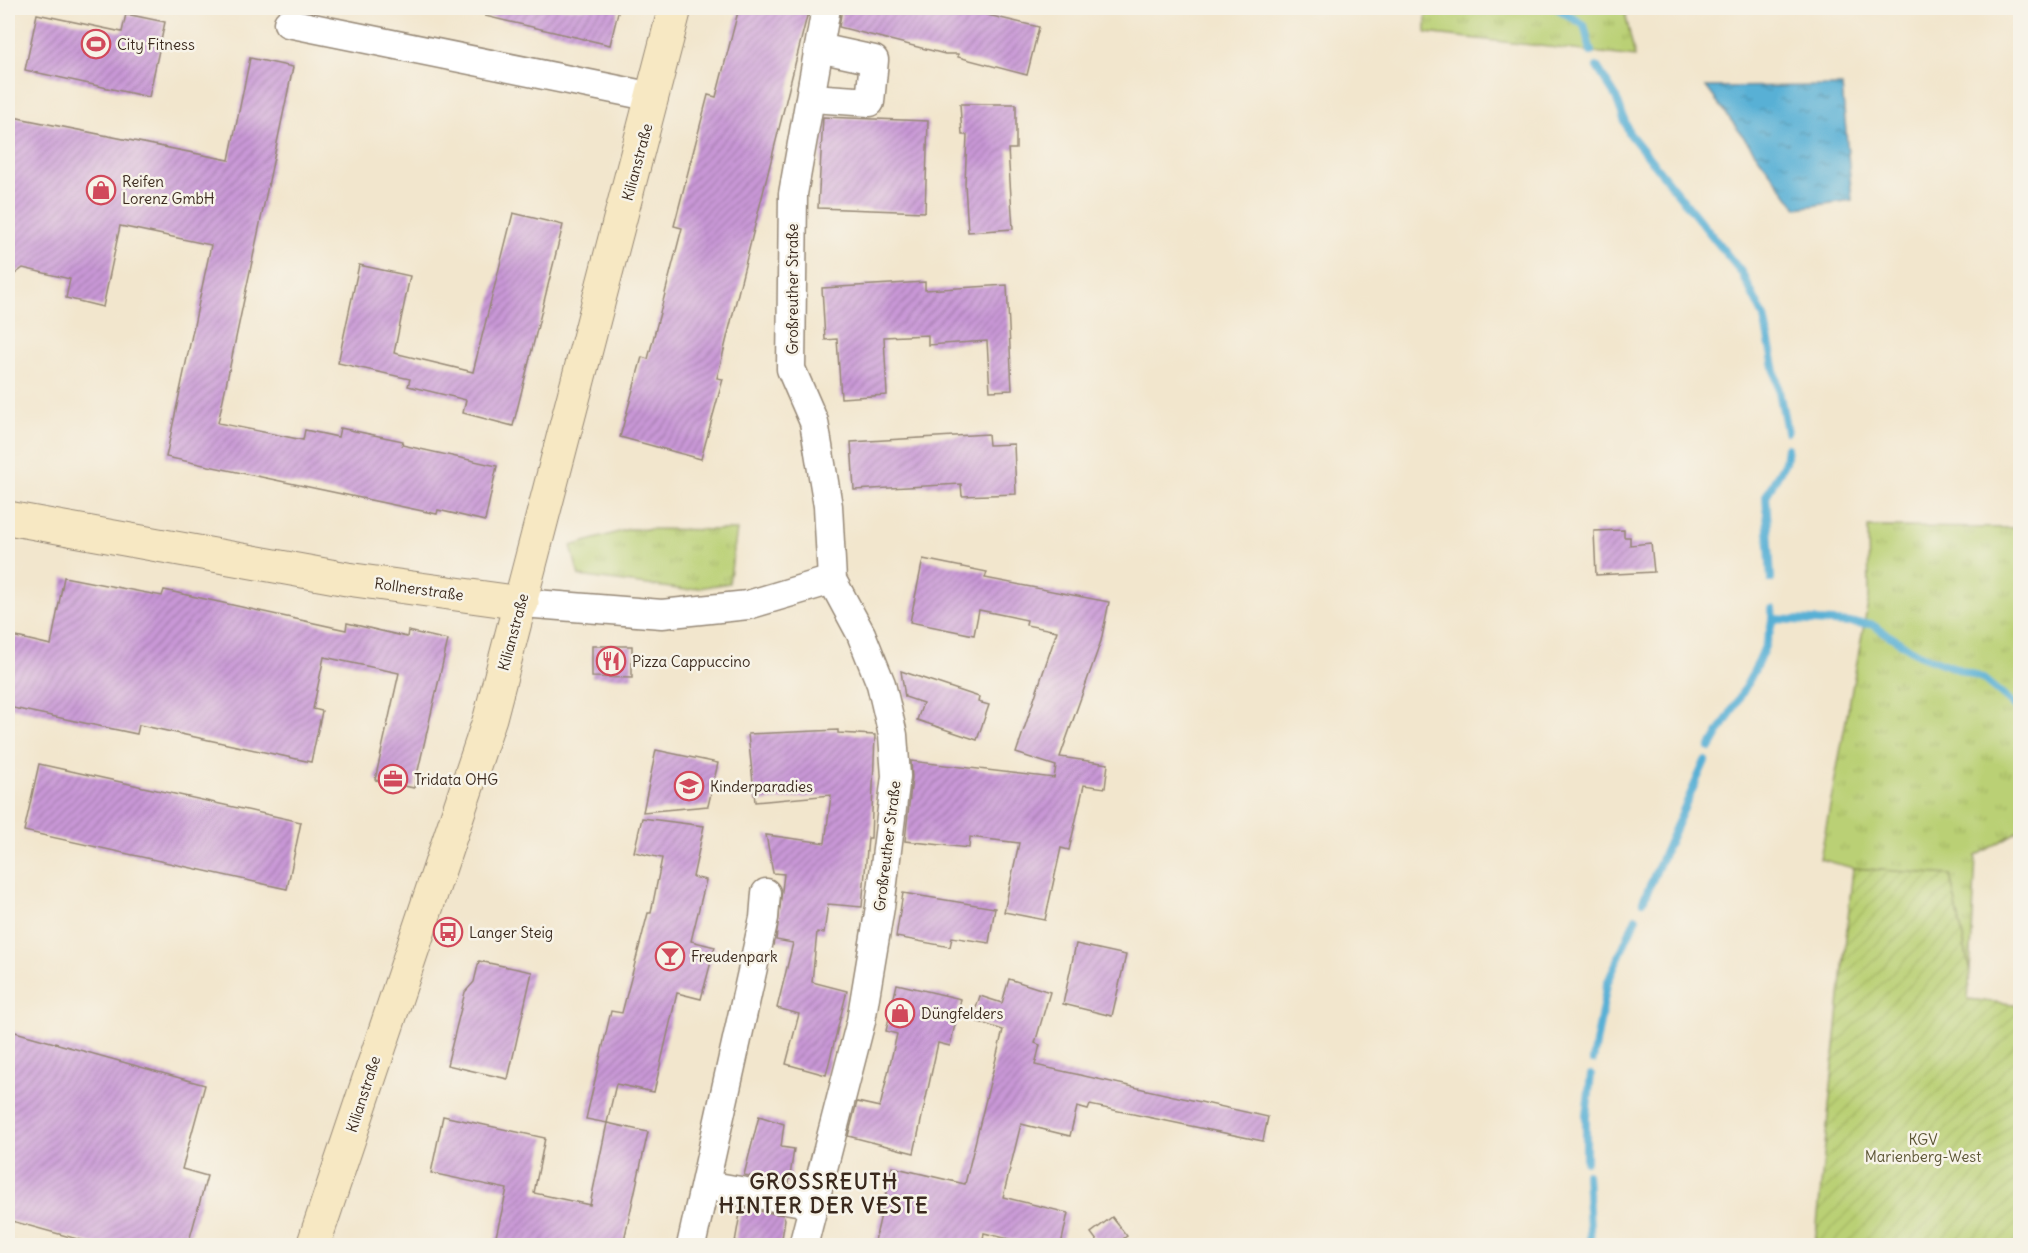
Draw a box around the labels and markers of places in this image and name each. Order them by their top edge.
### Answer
sports icon: City Fitness [80,28,112,60]
place label: City Fitness [117,35,195,54]
place label: Reifen Lorenz GmbH [122,172,215,208]
shop icon: Reifen Lorenz GmbH [85,174,117,206]
restaurant icon: Pizza Cappuccino [595,645,627,677]
place label: Pizza Cappuccino [632,652,750,671]
office icon: Tridata OHG [377,763,409,795]
place label: Tridata OHG [414,770,498,789]
school or university icon: Kinderparadies [673,770,705,802]
place label: Kinderparadies [710,777,813,796]
bus stop icon: Langer Steig [432,916,464,948]
place label: Langer Steig [469,923,553,942]
bar icon: Freudenpark [654,940,686,972]
place label: Freudenpark [691,947,778,966]
shop icon: Düngfelders [884,997,916,1029]
place label: Düngfelders [921,1004,1003,1023]

